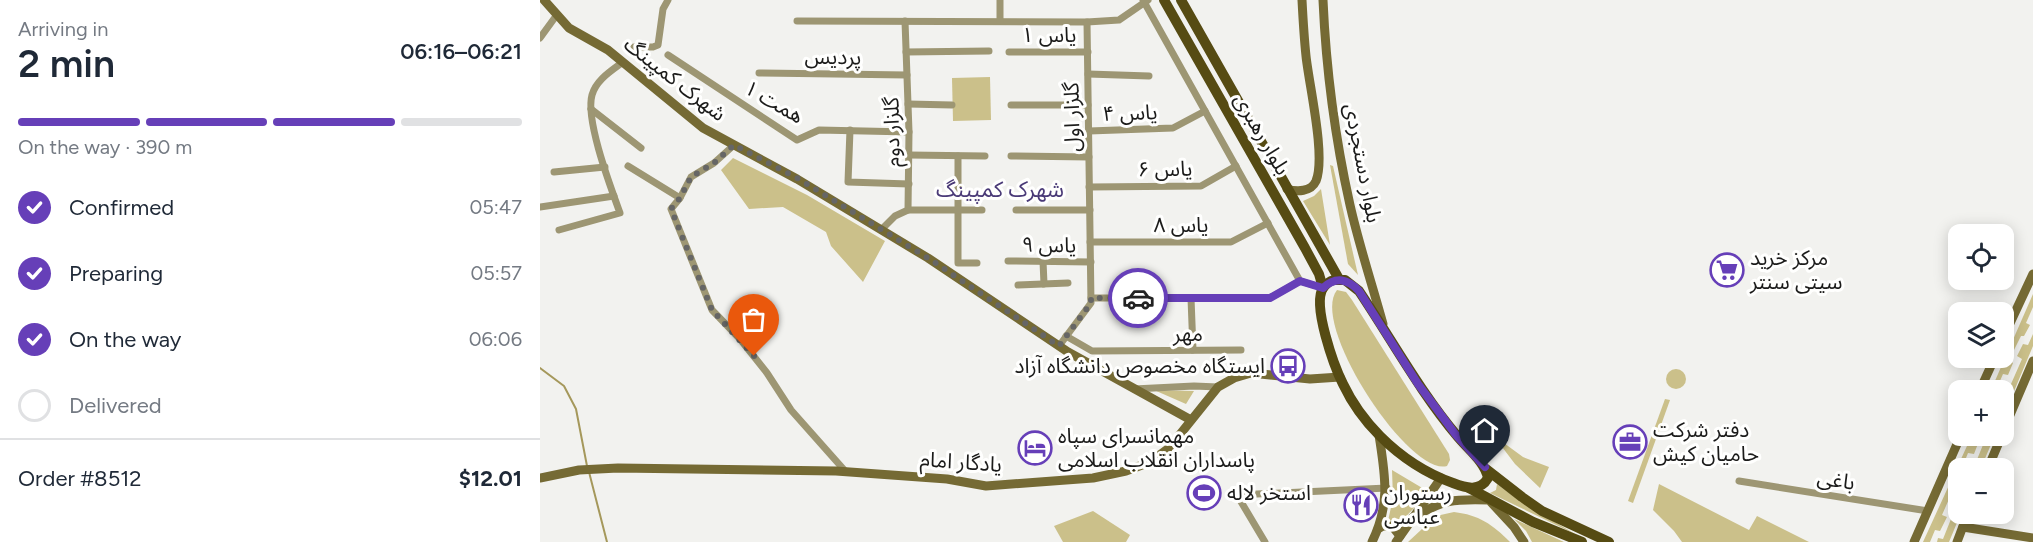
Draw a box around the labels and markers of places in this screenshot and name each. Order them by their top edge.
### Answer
place label: مرکز خرید سیتی سنتر [1749,245,1843,294]
supermarket icon: مرکز خرید سیتی سنتر [1709,252,1745,288]
pin [728,294,779,356]
bus stop icon: ایستگاه مخصوص دانشگاه آزاد [1270,348,1306,384]
place label: ایستگاه مخصوص دانشگاه آزاد [1015,353,1265,378]
pin [1459,405,1510,467]
place label: دفتر شرکت حامیان کیش [1653,417,1759,466]
place label: مهمانسرای سپاه پاسداران انقلاب اسلامی [1058,423,1255,473]
office icon: دفتر شرکت حامیان کیش [1612,424,1648,460]
hotel icon: مهمانسرای سپاه پاسداران انقلاب اسلامی [1017,430,1053,466]
sports icon: استخر لاله [1186,475,1222,511]
place label: استخر لاله [1227,480,1311,505]
place label: رستوران عباسی [1384,480,1452,529]
restaurant icon: رستوران عباسی [1343,487,1379,523]

